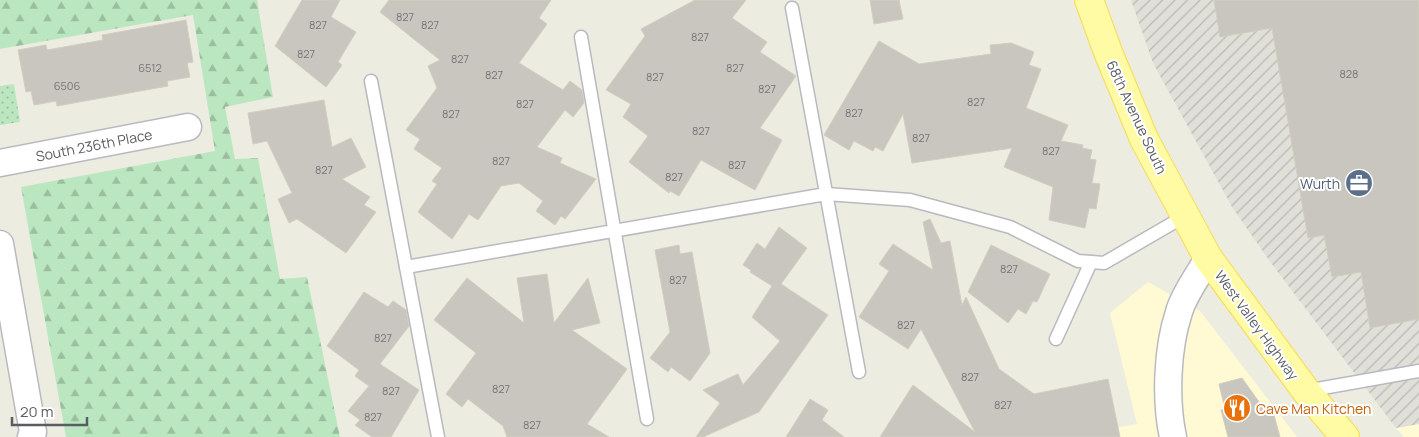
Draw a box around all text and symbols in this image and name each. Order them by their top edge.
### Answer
house number: 827 [396,9,414,24]
house number: 827 [309,17,327,32]
house number: 827 [421,17,439,32]
house number: 827 [691,29,709,44]
house number: 827 [297,46,315,61]
house number: 827 [451,51,469,66]
street label: 68th Avenue South [1102,57,1172,177]
house number: 6512 [138,60,162,75]
house number: 827 [726,60,744,75]
house number: 828 [1339,66,1359,81]
house number: 827 [485,67,503,82]
house number: 827 [646,69,664,84]
house number: 6506 [54,78,81,93]
house number: 827 [758,81,776,96]
house number: 827 [967,94,985,109]
house number: 827 [516,96,534,111]
house number: 827 [845,105,863,120]
house number: 827 [442,106,460,121]
house number: 827 [692,123,710,138]
street label: South 236th Place [34,124,154,166]
house number: 827 [912,130,930,145]
house number: 827 [1042,143,1060,158]
house number: 827 [492,153,510,168]
house number: 827 [728,157,746,172]
house number: 827 [315,162,333,177]
office icon: Wurth [1344,168,1374,198]
house number: 827 [665,169,683,184]
place label: Wurth [1300,174,1340,193]
house number: 827 [1000,261,1018,276]
street label: West Valley Highway [1211,266,1304,384]
house number: 827 [669,272,687,287]
house number: 827 [897,317,915,332]
house number: 827 [374,330,392,345]
house number: 827 [961,369,979,384]
house number: 827 [492,381,510,396]
house number: 827 [382,383,400,398]
restaurant icon: Cave Man Kitchen [1222,393,1252,423]
scale bar [12,394,88,426]
house number: 827 [994,397,1012,412]
place label: Cave Man Kitchen [1256,399,1371,418]
text: 20 m [20,401,53,422]
house number: 827 [364,409,382,424]
house number: 827 [523,417,541,432]

